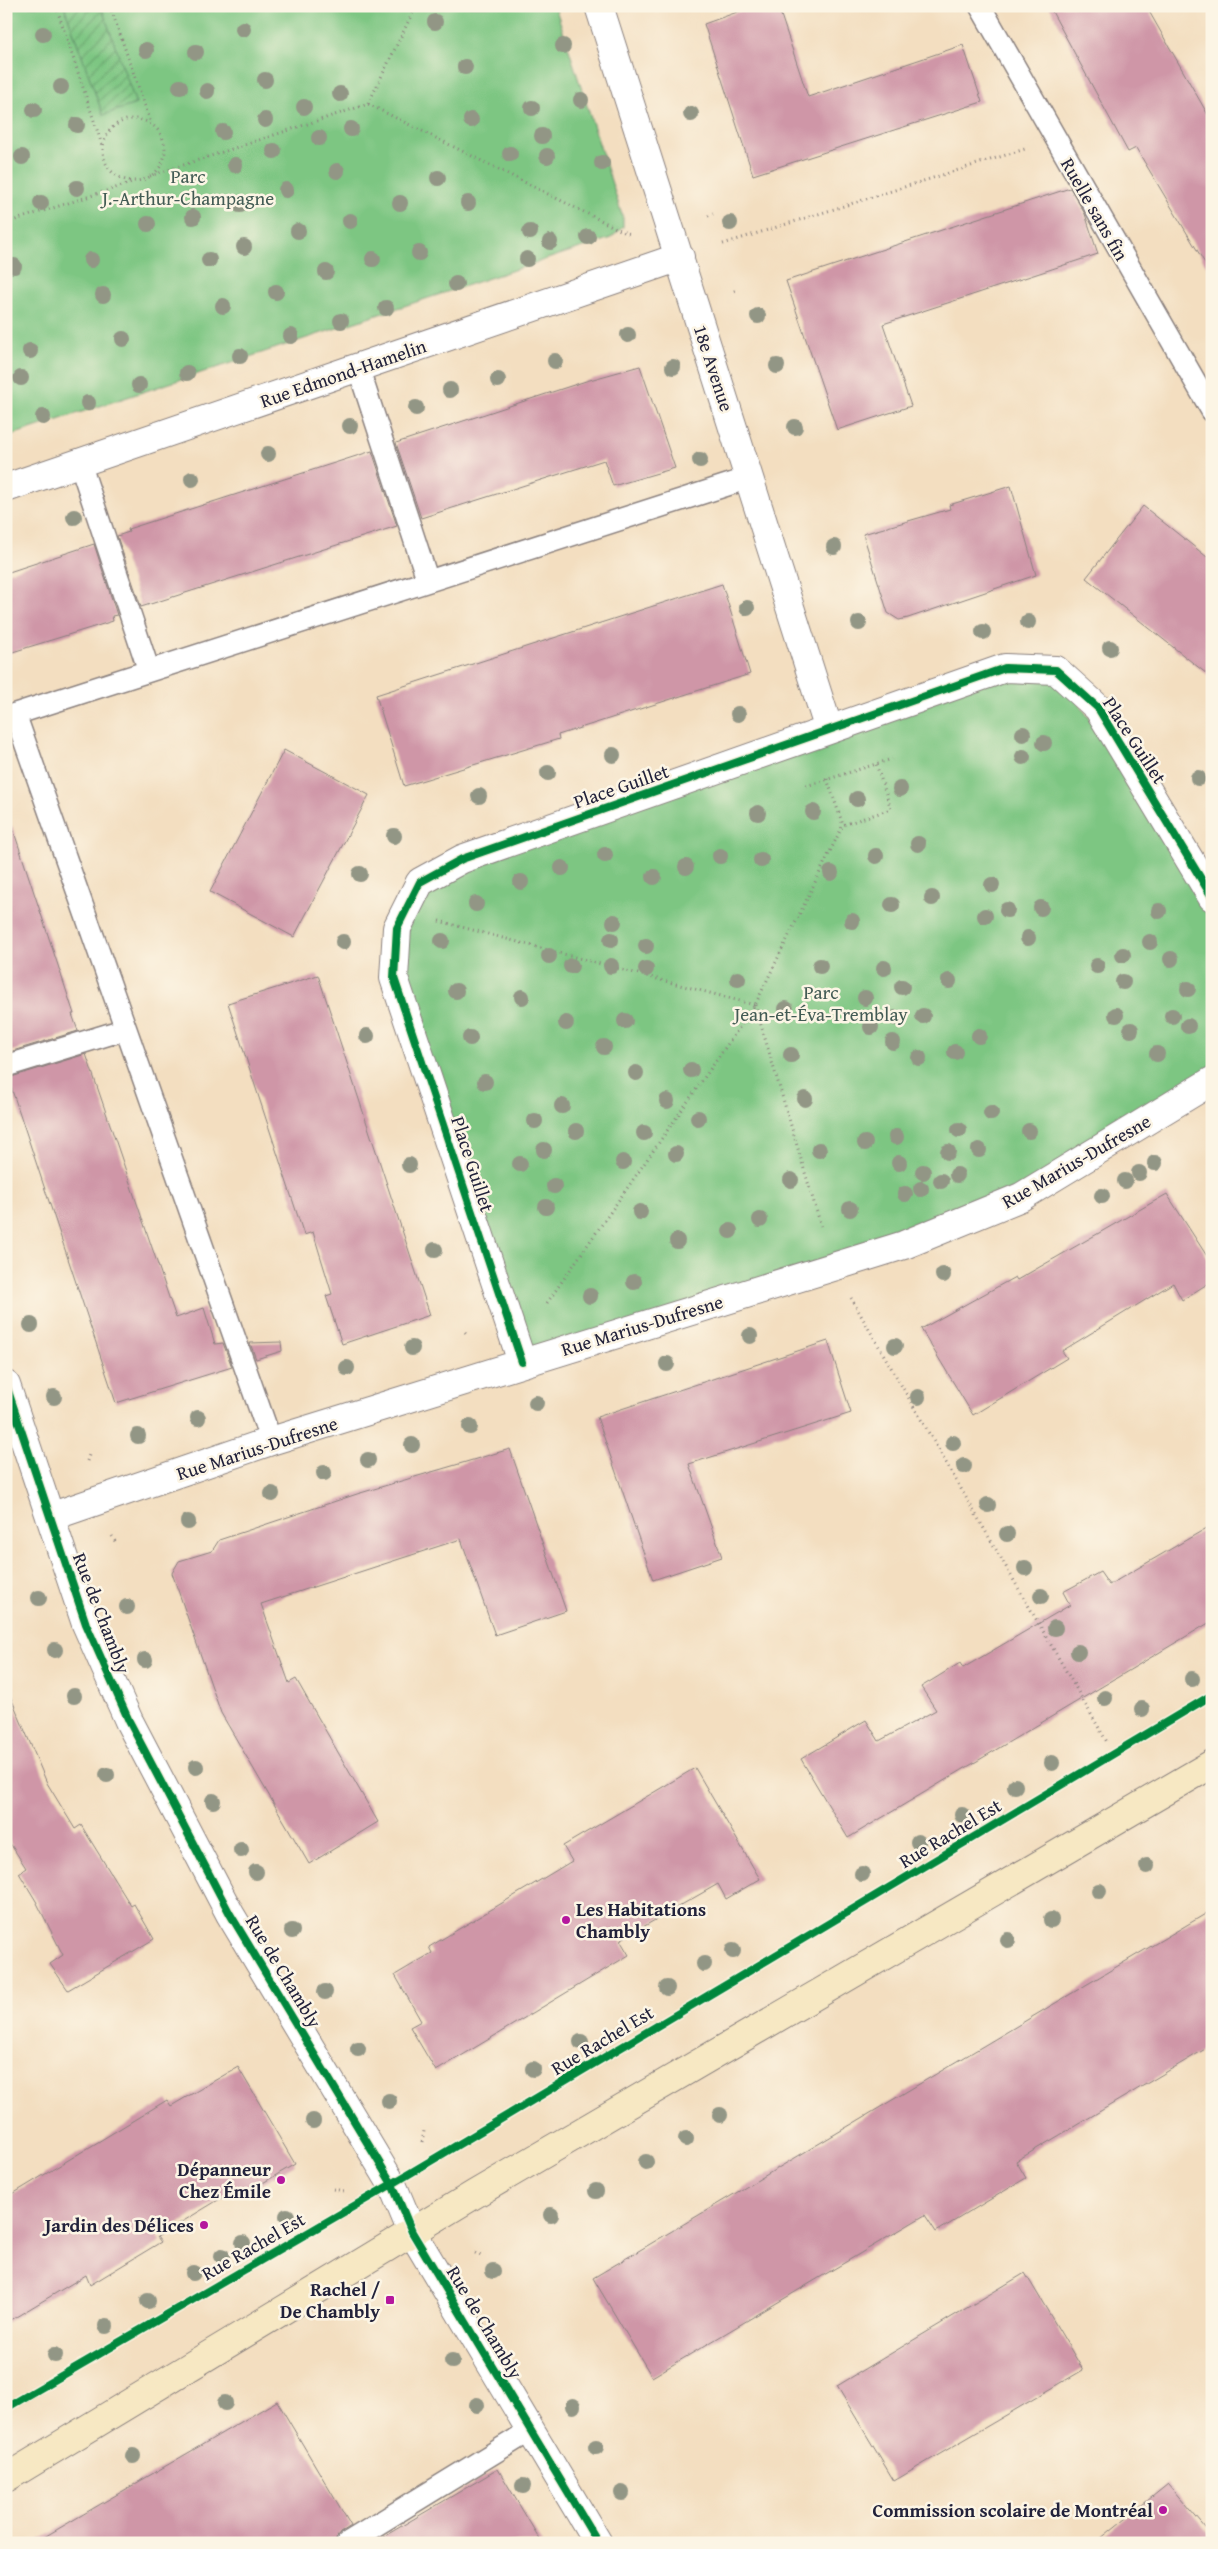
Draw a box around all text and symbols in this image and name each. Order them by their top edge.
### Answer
street label: Ruelle sans fin [1054,152,1136,266]
park label: Parc J.-Arthur-Champagne [100,162,274,212]
street label: 18e Avenue [687,321,741,415]
street label: Rue Edmond-Hamelin [256,331,430,415]
street label: Place Guillet [1096,691,1174,789]
street label: Place Guillet [570,757,673,815]
park label: Parc Jean-et-Éva-Tremblay [732,978,908,1028]
street label: Rue Marius-Dufresne [996,1107,1156,1215]
street label: Place Guillet [444,1113,502,1216]
street label: Rue Marius-Dufresne [558,1287,726,1363]
street label: Rue Marius-Dufresne [173,1409,341,1487]
street label: Rue de Chambly [66,1548,138,1678]
street label: Rue Rachel Est [893,1791,1007,1875]
place label: Les Habitations Chambly [576,1895,706,1945]
street label: Rue de Chambly [239,1909,329,2033]
marker: Les Habitations Chambly [560,1914,572,1926]
street label: Rue Rachel Est [545,1998,659,2082]
place label: Dépanneur Chez Émile [177,2155,271,2205]
marker: Dépanneur Chez Émile [275,2174,287,2186]
street label: Rue Rachel Est [196,2205,310,2287]
place label: Jardin des Délices [42,2211,194,2239]
marker: Jardin des Délices [198,2219,210,2231]
street label: Rue de Chambly [440,2260,530,2384]
place label: Rachel / De Chambly [280,2275,380,2325]
marker: Rachel / De Chambly [384,2294,396,2306]
place label: Commission scolaire de Montréal [872,2496,1153,2524]
marker: Commission scolaire de Montréal [1157,2504,1169,2516]

